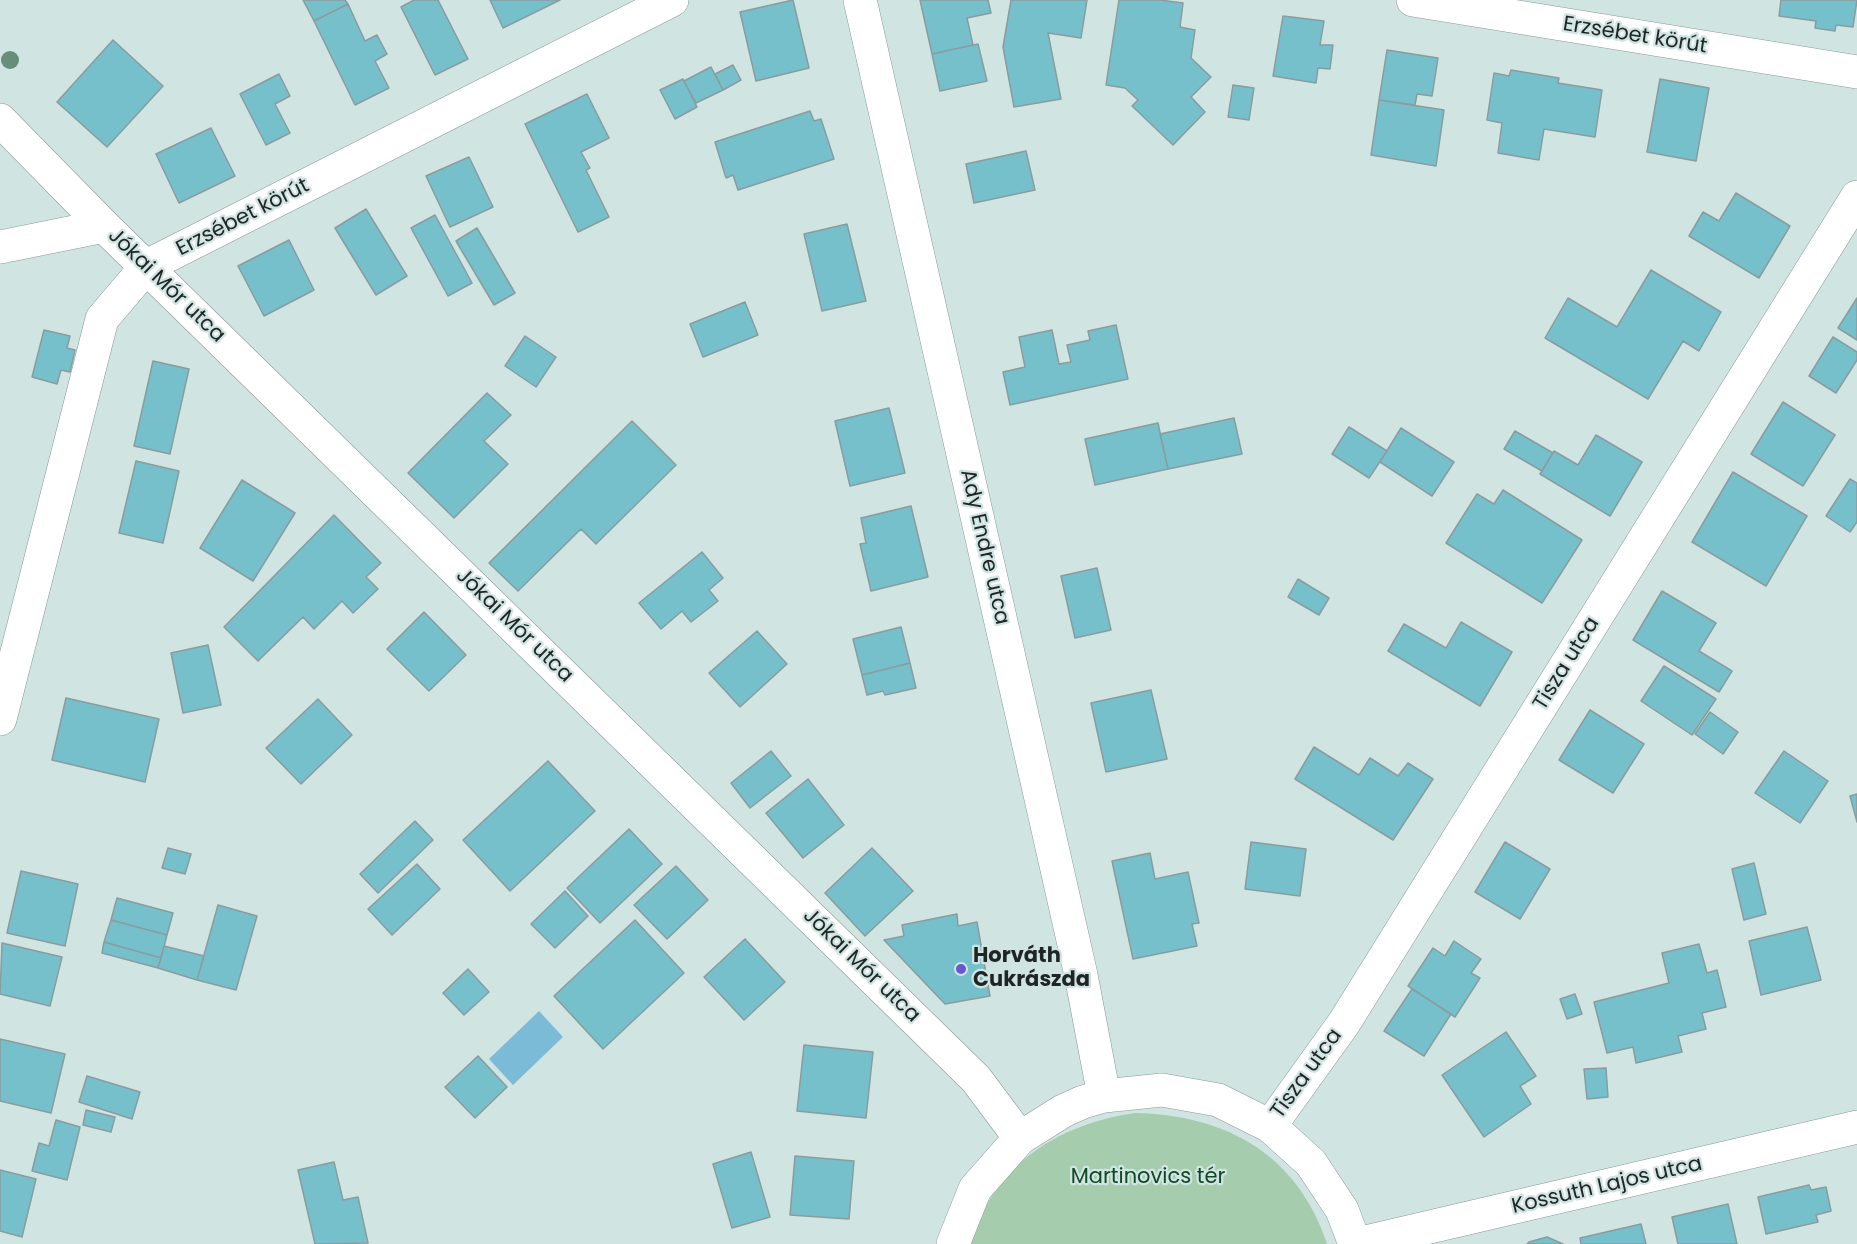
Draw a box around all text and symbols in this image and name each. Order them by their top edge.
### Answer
street label: Erzsébet körút [1561,12,1709,60]
street label: Erzsébet körút [172,174,314,262]
street label: Jókai Mór utca [102,224,230,348]
street label: Ady Endre utca [954,467,1014,627]
street label: Jókai Mór utca [450,564,578,688]
street label: Tisza utca [1529,613,1605,715]
street label: Jókai Mór utca [797,904,925,1028]
place label: Horváth Cukrászda [973,944,1090,994]
marker: Horváth Cukrászda [954,962,968,976]
street label: Tisza utca [1266,1024,1348,1124]
street label: Kossuth Lajos utca [1509,1152,1705,1220]
park label: Martinovics tér [1071,1165,1225,1191]

